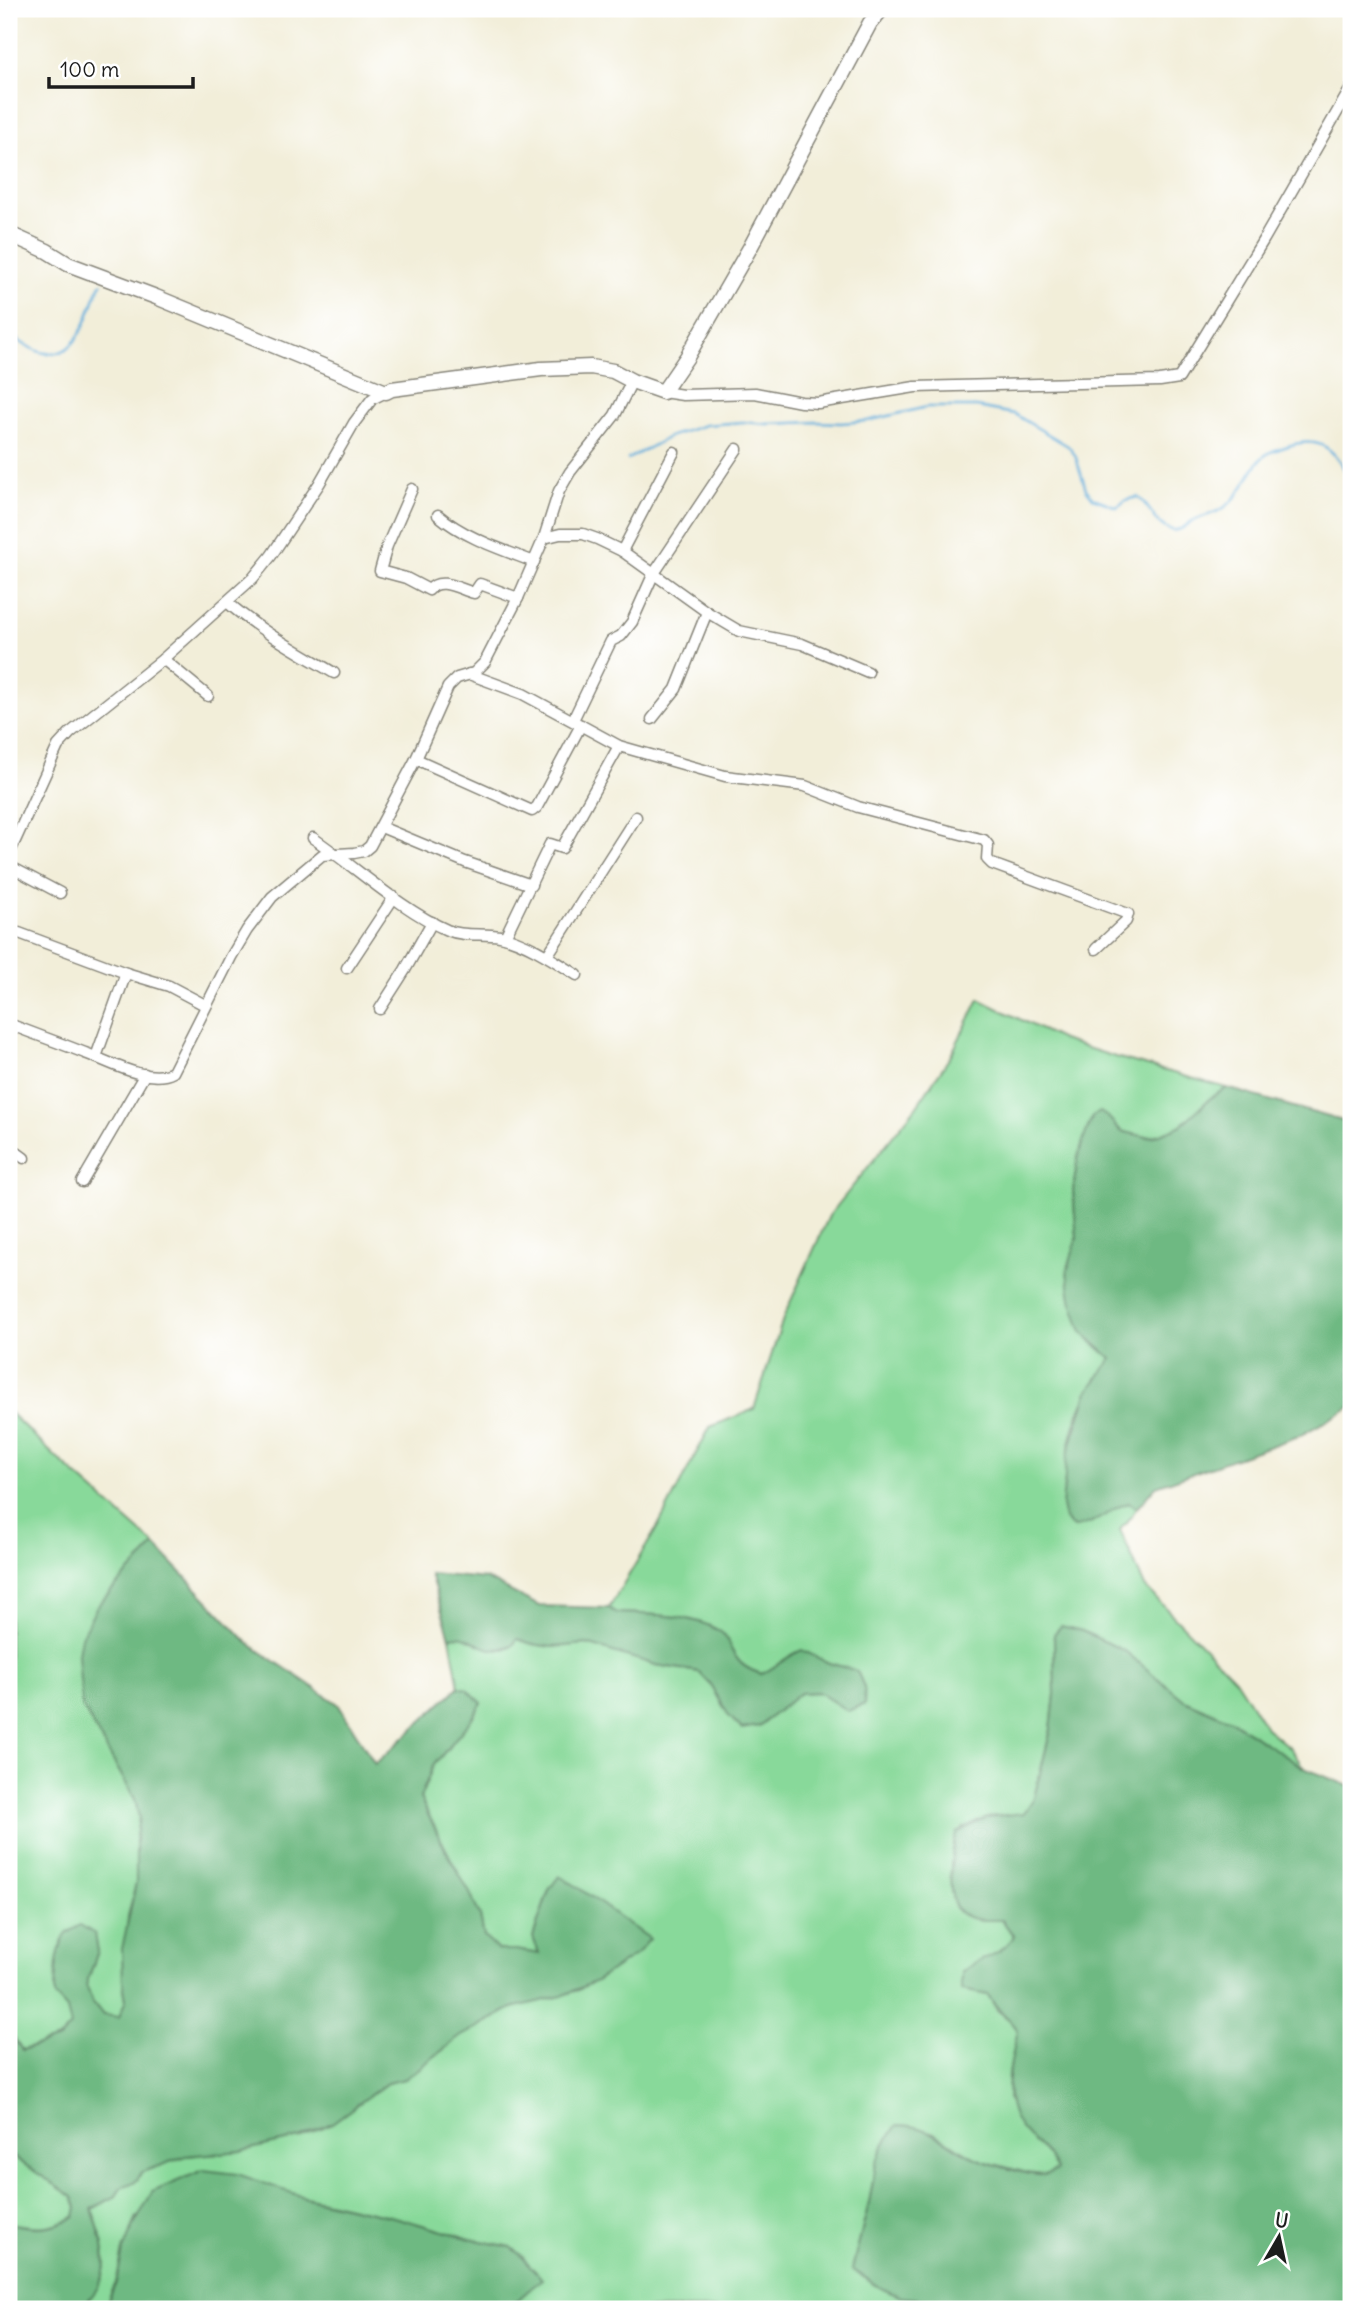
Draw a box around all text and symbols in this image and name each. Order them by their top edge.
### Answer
scale bar [49,46,192,90]
text: 100 m [60,56,119,83]
north arrow [1244,2202,1314,2272]
text: U [1273,2207,1290,2233]

